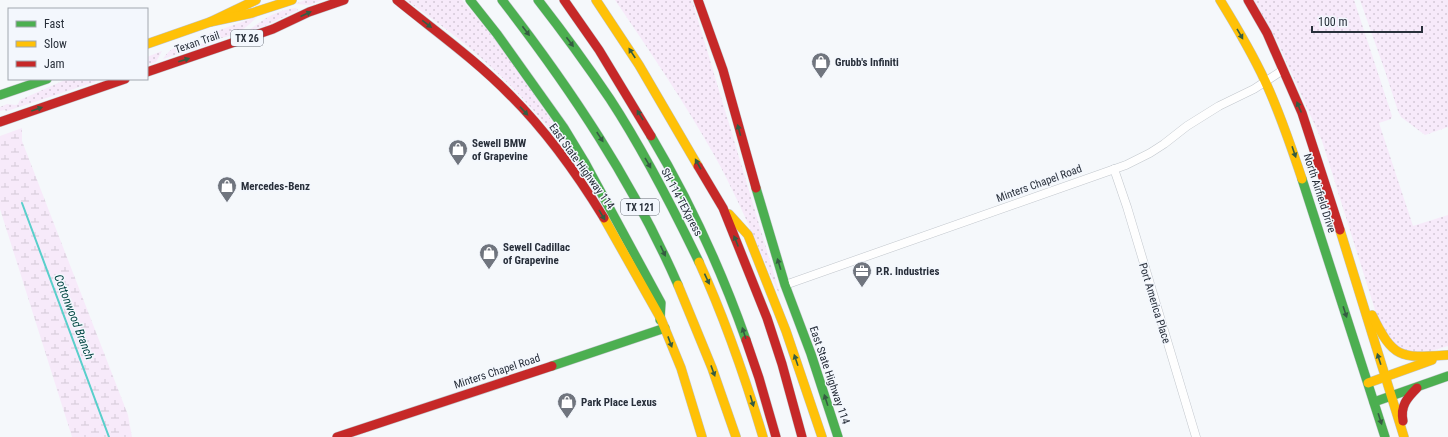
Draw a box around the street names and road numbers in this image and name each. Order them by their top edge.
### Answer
street label: Texan Trail [173,29,221,56]
road number: TX 26 [231,30,263,46]
street label: East State Highway 114 [546,121,617,212]
street label: North Airfield Drive [1301,152,1338,234]
street label: Minters Chapel Road [995,162,1084,205]
street label: SH 114 TEXpress [658,166,705,238]
road number: TX 121 [621,199,659,215]
street label: Port America Place [1136,261,1173,345]
street label: East State Highway 114 [807,325,853,426]
street label: Minters Chapel Road [452,351,542,392]

